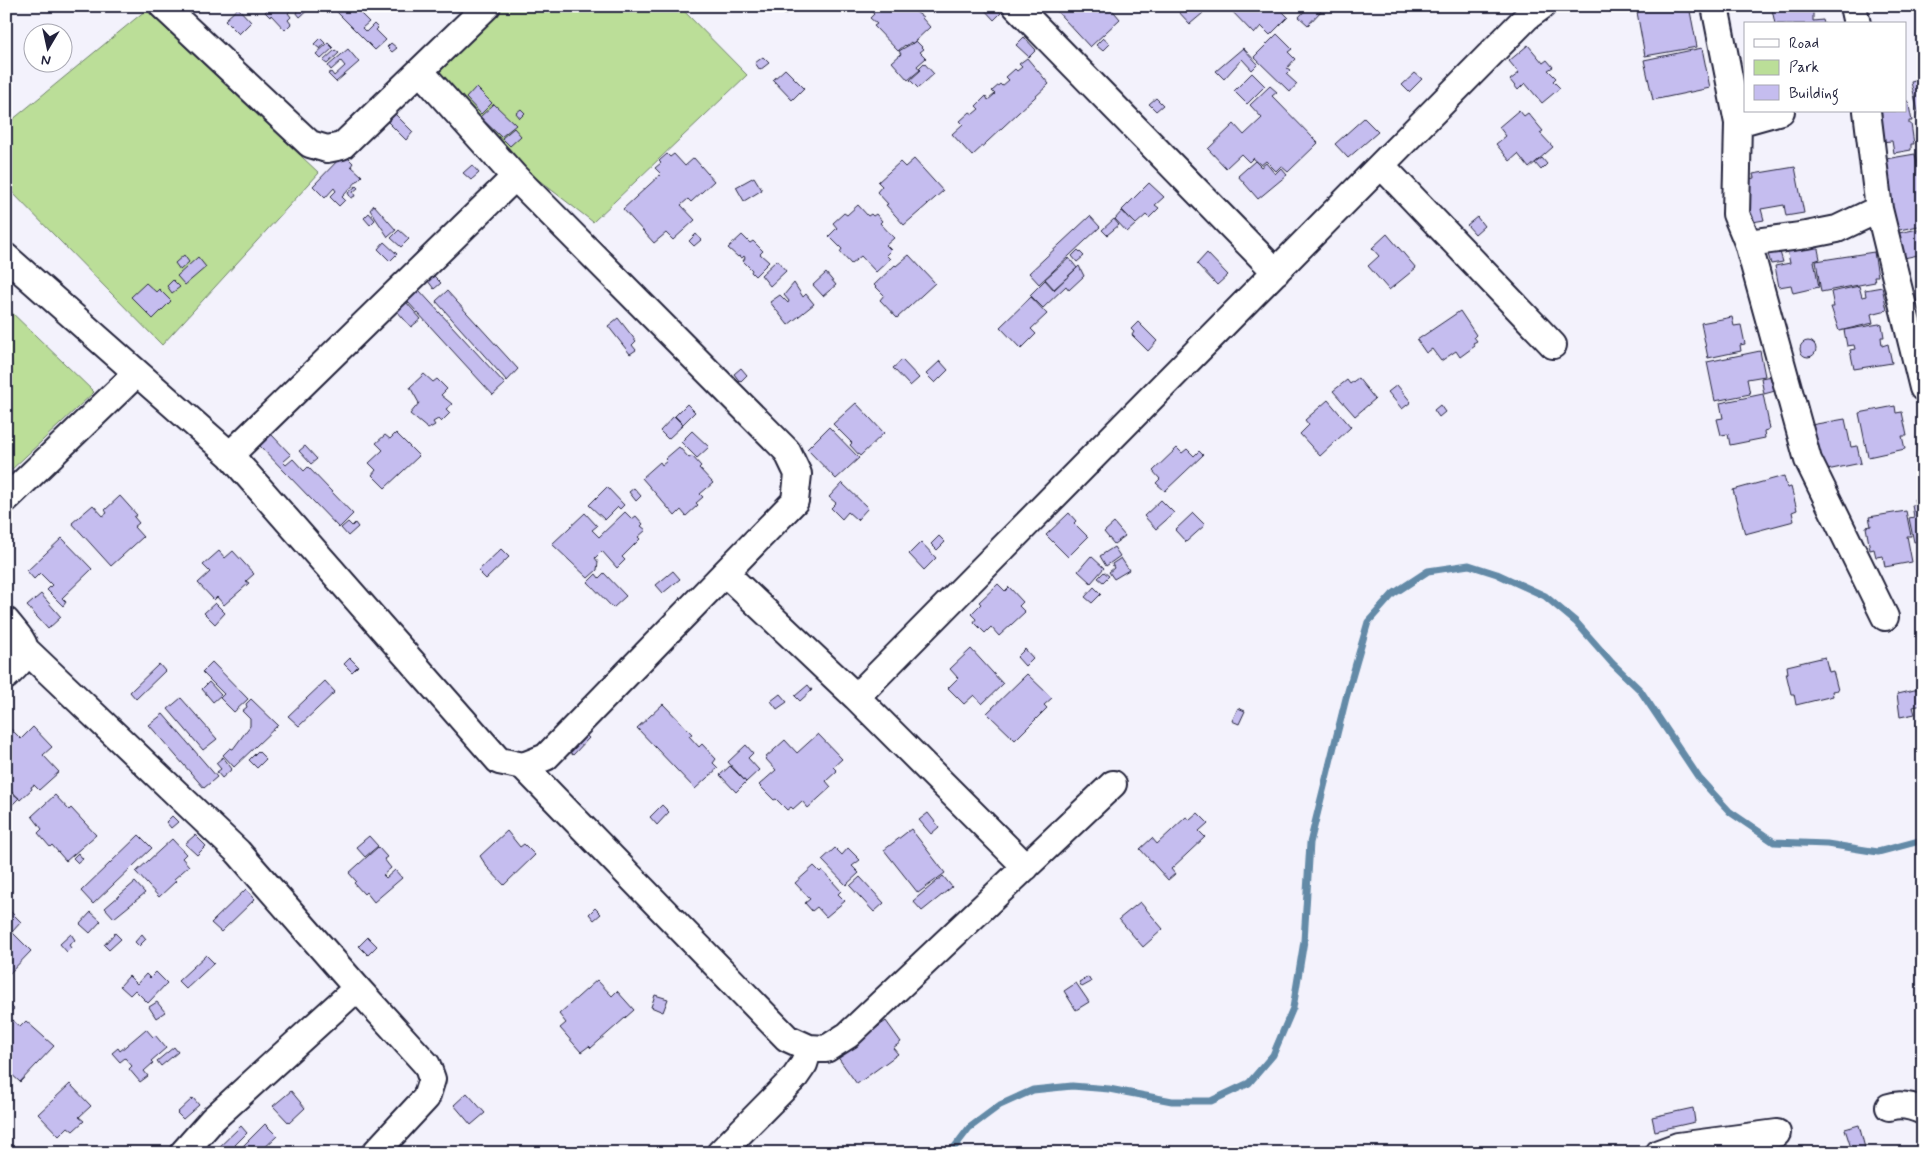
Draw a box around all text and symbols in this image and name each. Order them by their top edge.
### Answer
north arrow [22,22,72,72]
legend [1744,22,1906,112]
text: Road [1789,34,1819,54]
text: N [40,50,52,69]
text: Park [1789,58,1819,78]
text: Building [1789,84,1839,105]

